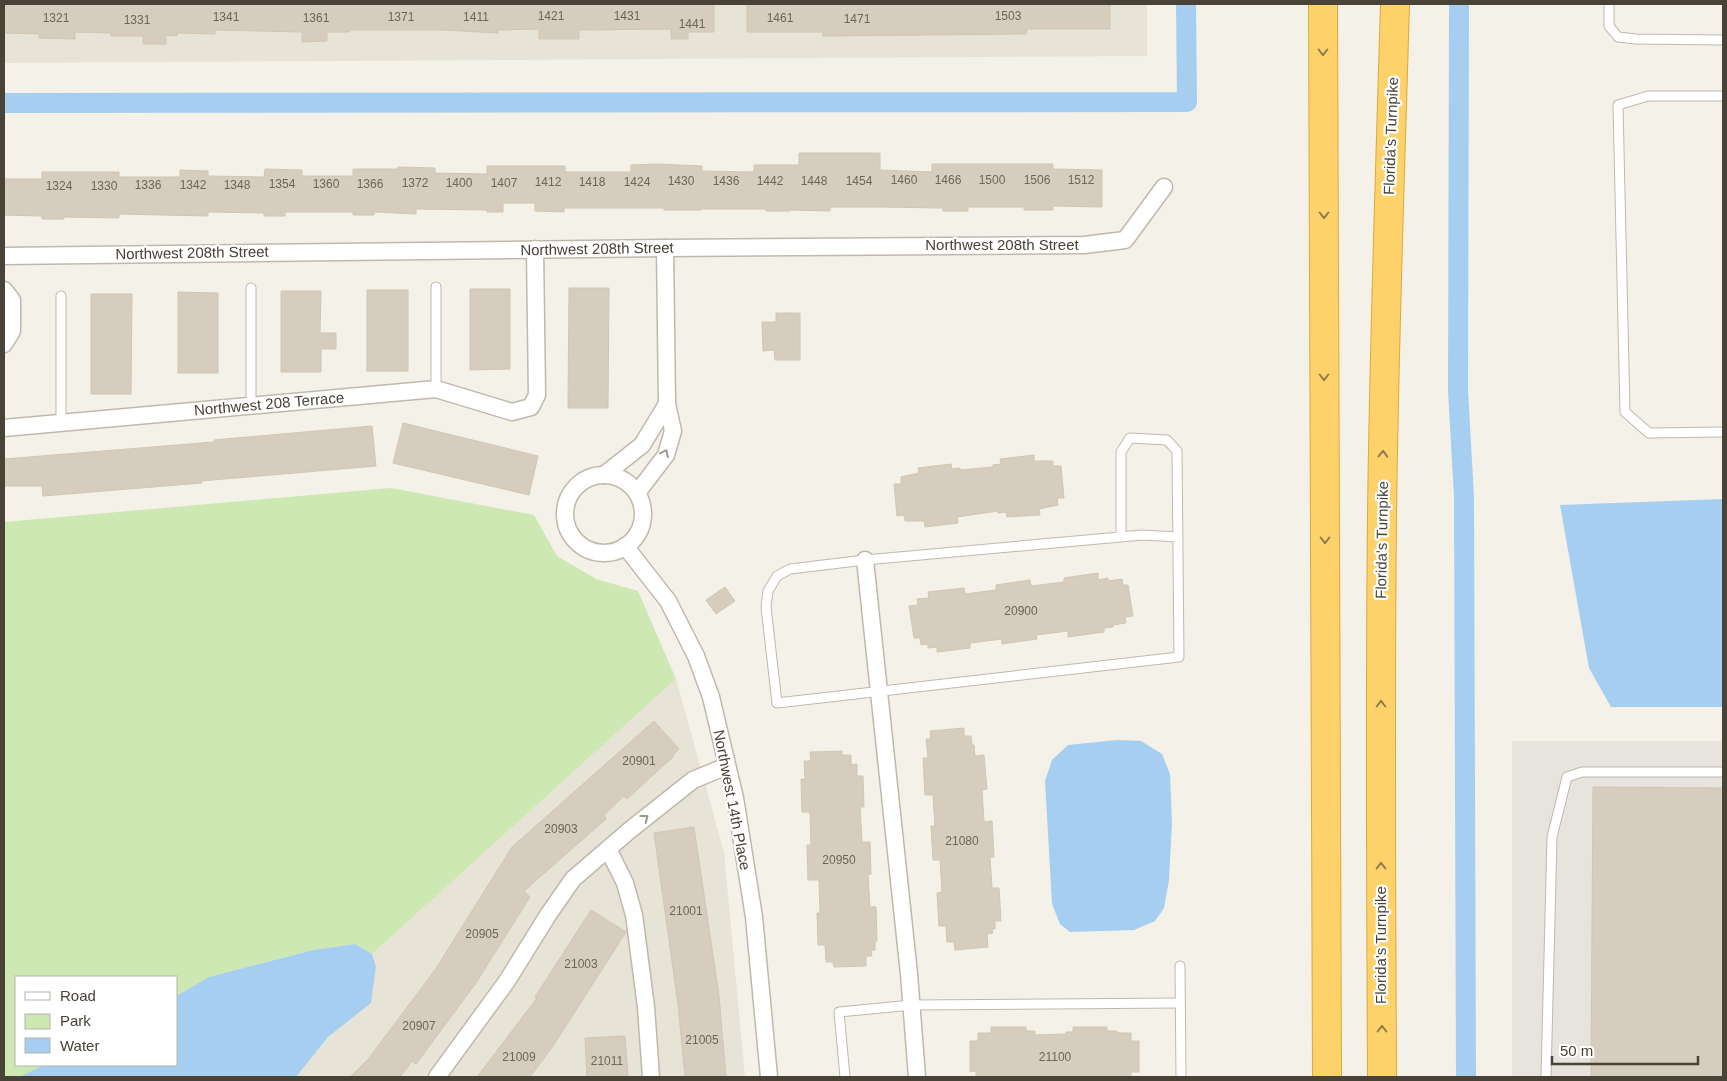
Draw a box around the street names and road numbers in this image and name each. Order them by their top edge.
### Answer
street label: Florida's Turnpike [1380,77,1401,195]
street label: Northwest 208th Street [925,236,1080,253]
street label: Northwest 208th Street [520,239,675,258]
street label: Northwest 208th Street [115,243,270,262]
street label: Northwest 208 Terrace [193,388,345,419]
street label: Florida's Turnpike [1372,481,1391,599]
street label: Northwest 14th Place [711,728,754,872]
street label: Florida's Turnpike [1372,886,1389,1004]

